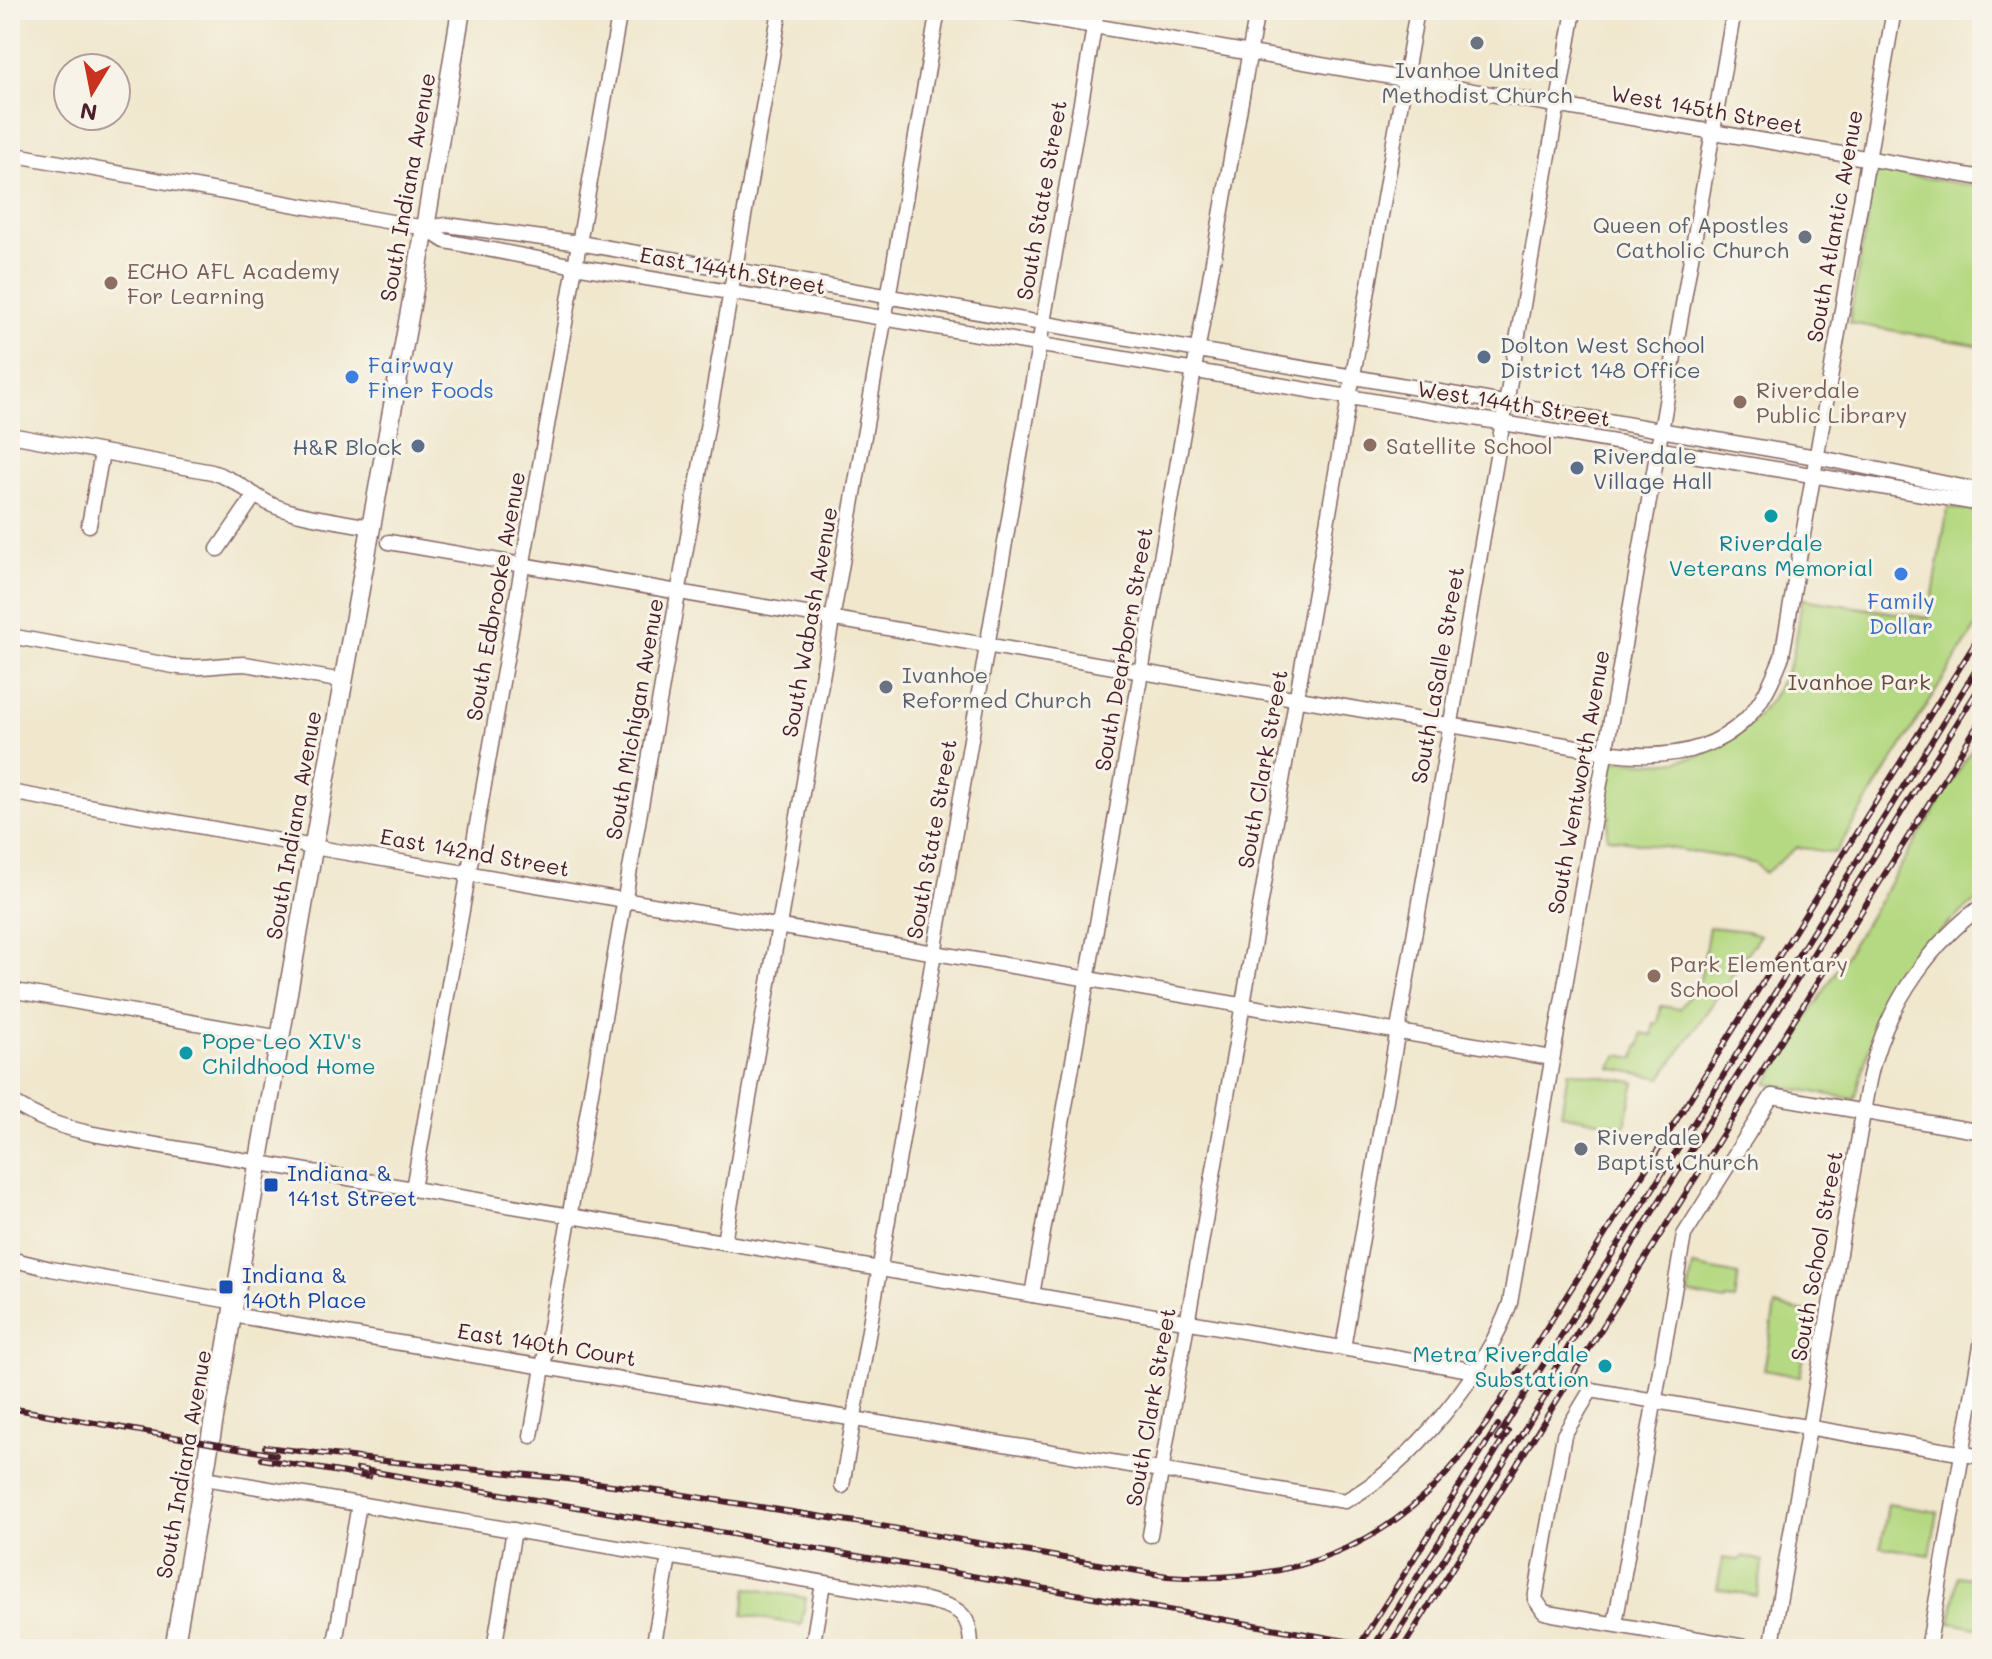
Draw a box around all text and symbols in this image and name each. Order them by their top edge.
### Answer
marker: Ivanhoe United Methodist Church [1468,34,1486,52]
north arrow [52,52,132,132]
place label: Ivanhoe United Methodist Church [1382,55,1572,109]
street label: South Indiana Avenue [373,70,441,304]
street label: West 145th Street [1608,78,1806,140]
text: N [78,96,99,128]
street label: South State Street [1009,98,1073,302]
street label: South Atlantic Avenue [1799,108,1869,344]
place label: Queen of Apostles Catholic Church [1593,210,1789,264]
marker: Queen of Apostles Catholic Church [1796,228,1814,246]
street label: East 144th Street [638,239,828,301]
place label: ECHO AFL Academy For Learning [127,256,340,310]
marker: ECHO AFL Academy For Learning [102,274,120,292]
place label: Dolton West School District 148 Office [1500,330,1705,384]
marker: Dolton West School District 148 Office [1475,348,1493,366]
place label: Fairway Finer Foods [368,350,494,404]
marker: Fairway Finer Foods [343,368,361,386]
street label: West 144th Street [1415,373,1613,433]
place label: Riverdale Public Library [1756,375,1907,429]
marker: Riverdale Public Library [1731,393,1749,411]
place label: Satellite School [1386,431,1553,460]
place label: H&R Block [292,432,402,461]
marker: Satellite School [1361,436,1379,454]
marker: H&R Block [409,437,427,455]
place label: Riverdale Village Hall [1593,441,1712,495]
marker: Riverdale Village Hall [1568,459,1586,477]
street label: South Edbrooke Avenue [459,469,531,723]
street label: South Wabash Avenue [774,504,844,740]
marker: Riverdale Veterans Memorial [1762,507,1780,525]
street label: South Dearborn Street [1087,525,1159,773]
place label: Riverdale Veterans Memorial [1669,528,1873,582]
street label: South LaSalle Street [1404,564,1470,786]
marker: Family Dollar [1892,565,1910,583]
place label: Family Dollar [1867,586,1935,640]
street label: South Michigan Avenue [598,596,670,842]
street label: South Wentworth Avenue [1540,648,1616,916]
place label: Ivanhoe Reformed Church [902,660,1091,714]
street label: South Clark Street [1230,667,1294,871]
park label: Ivanhoe Park [1787,667,1931,696]
marker: Ivanhoe Reformed Church [877,678,895,696]
street label: South Indiana Avenue [259,708,327,942]
street label: South State Street [899,737,963,941]
street label: East 142nd Street [378,821,572,883]
place label: Park Elementary School [1670,949,1848,1003]
marker: Park Elementary School [1645,967,1663,985]
place label: Pope Leo XIV's Childhood Home [202,1026,376,1080]
marker: Pope Leo XIV's Childhood Home [177,1044,195,1062]
place label: Riverdale Baptist Church [1597,1122,1758,1176]
marker: Riverdale Baptist Church [1572,1140,1590,1158]
street label: South School Street [1783,1149,1849,1363]
place label: Indiana & 141st Street [287,1158,417,1212]
marker: Indiana & 141st Street [262,1176,280,1194]
place label: Indiana & 140th Place [242,1260,367,1314]
marker: Indiana & 140th Place [217,1278,235,1296]
street label: South Clark Street [1118,1305,1182,1509]
street label: East 140th Court [456,1316,638,1372]
place label: Metra Riverdale Substation [1412,1339,1589,1393]
street label: South Indiana Avenue [149,1347,217,1581]
marker: Metra Riverdale Substation [1596,1357,1614,1375]

